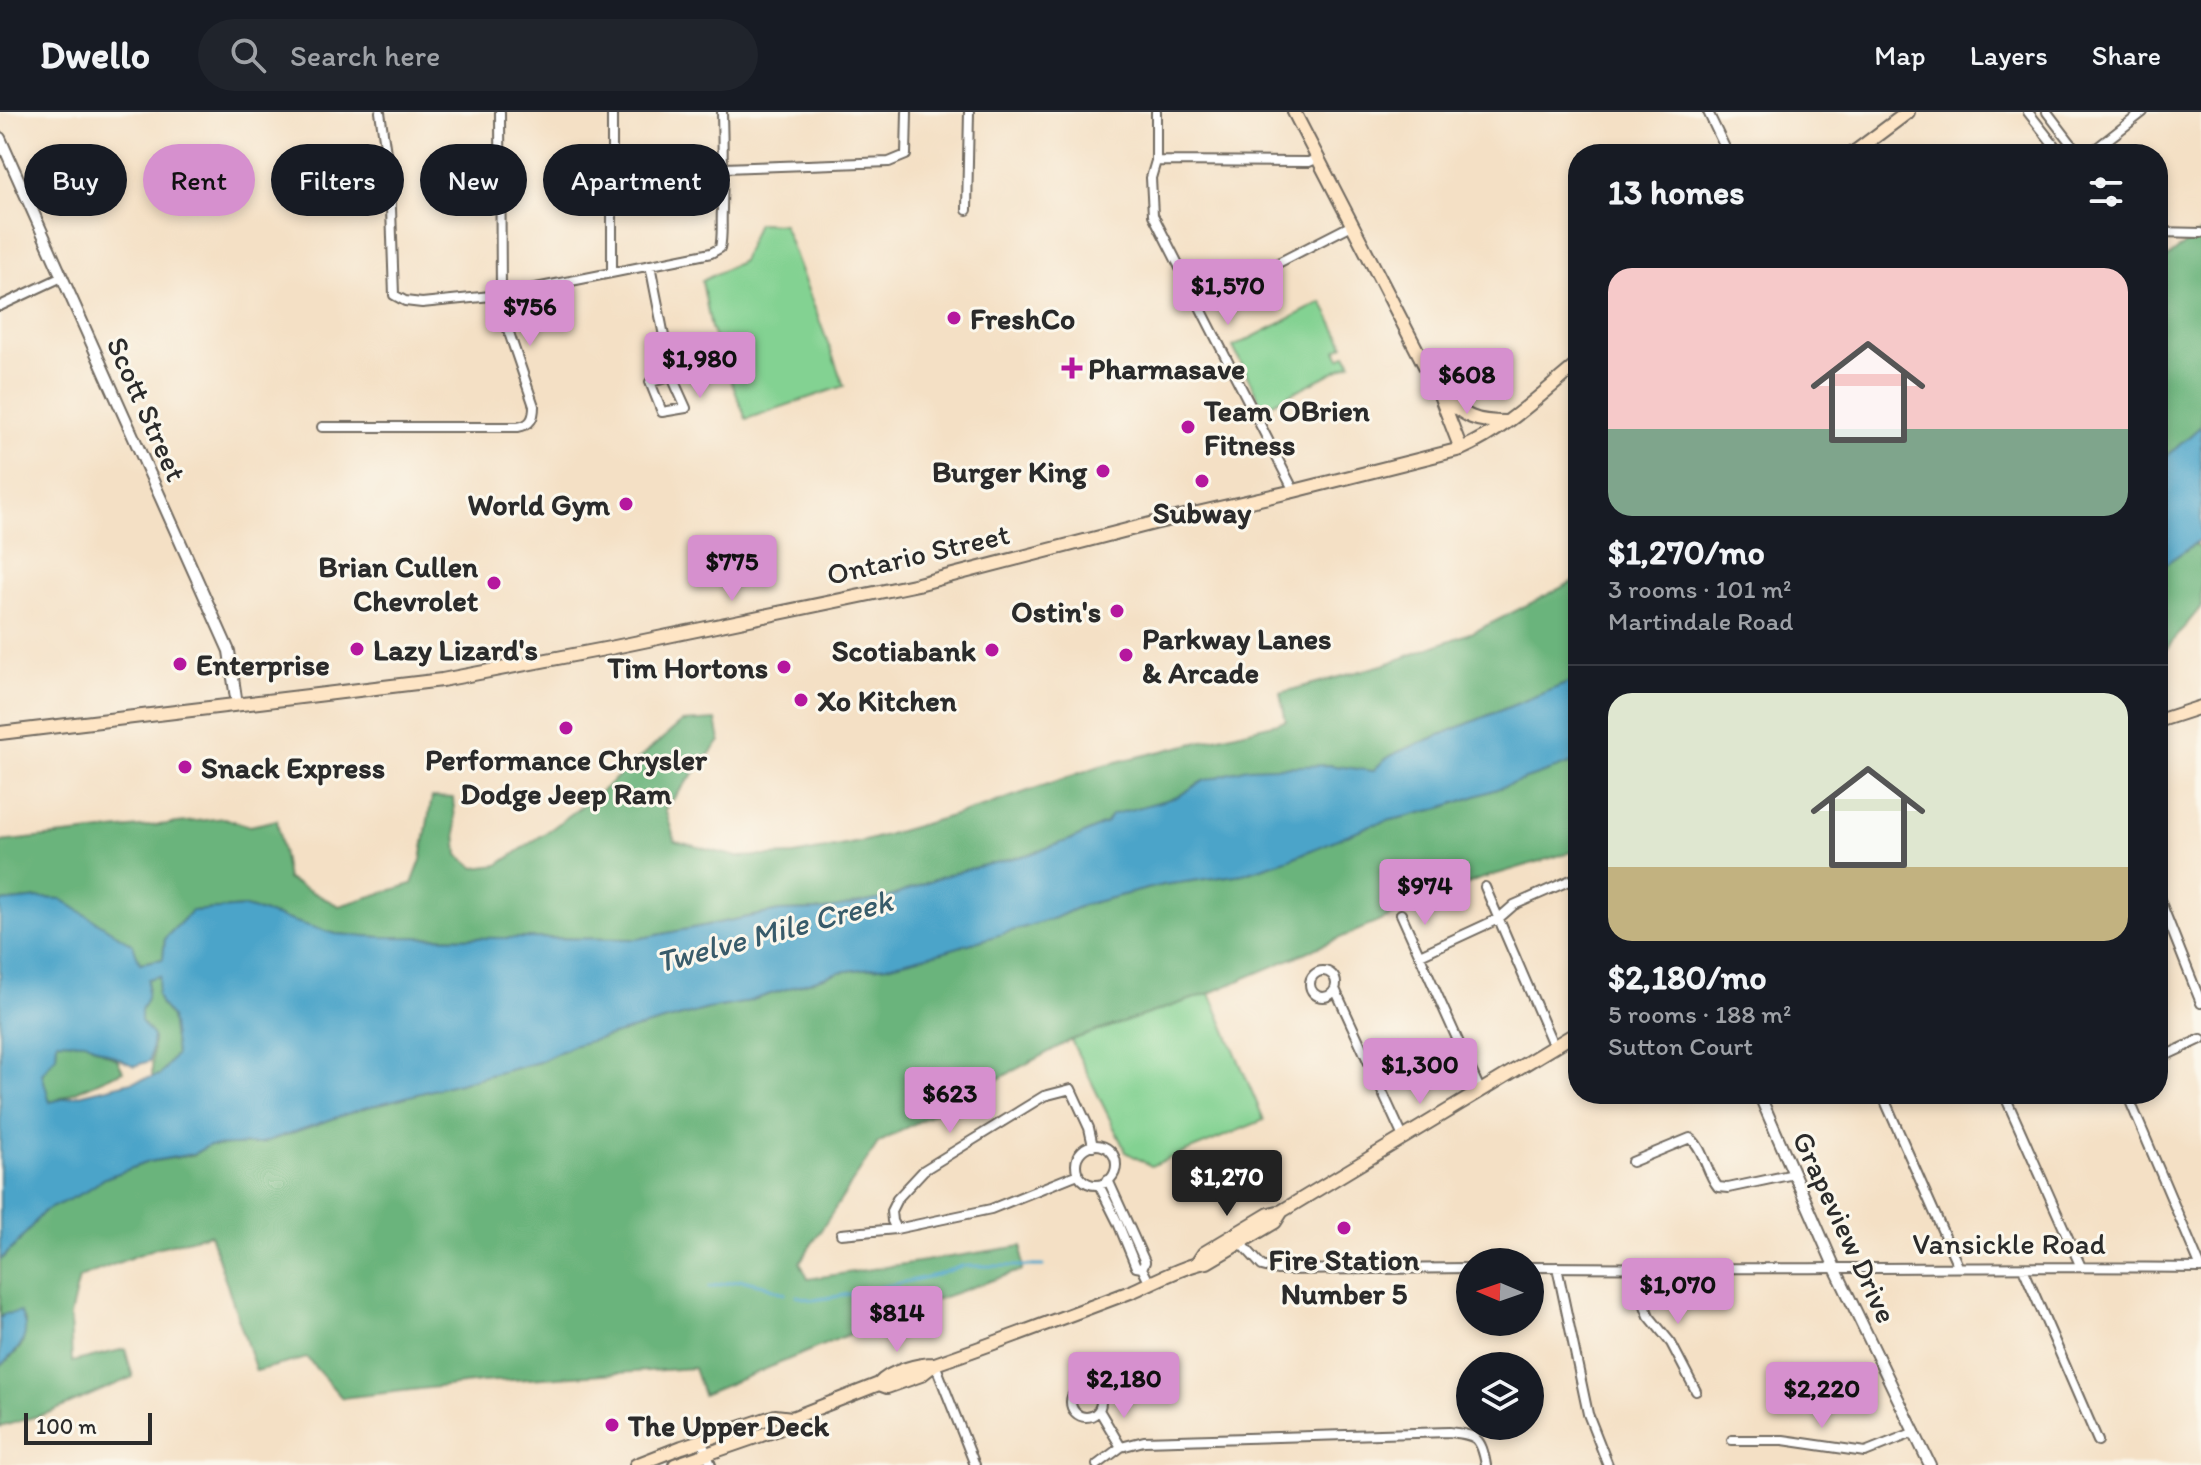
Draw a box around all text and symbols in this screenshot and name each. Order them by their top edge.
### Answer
search box [198,19,758,91]
text: Dwello [40,32,150,78]
icon: search [226,33,270,77]
text: Search here [290,37,440,74]
text: Map [1874,38,1926,72]
text: Layers [1970,38,2048,72]
text: Share [2092,38,2161,72]
chip: Buy [24,144,127,216]
chip: Rent [143,144,255,216]
chip: Filters [271,144,404,216]
chip: New [420,144,527,216]
chip: Apartment [543,144,730,216]
icon: filters [2084,170,2128,214]
text: 13 homes [1608,172,1744,213]
pin: $1,570 [1163,259,1293,327]
text: $1,570 [1191,269,1265,301]
pin: $756 [483,280,577,348]
text: $756 [503,290,557,322]
place label: FreshCo [970,300,1075,337]
marker: FreshCo [945,309,963,327]
icon: home [1796,320,1940,464]
street label: Scott Street [99,331,195,487]
pin: $1,980 [635,332,765,400]
text: $1,980 [662,342,738,374]
pin: $608 [1420,348,1514,416]
place label: Pharmasave [1088,350,1245,387]
text: $608 [1438,358,1496,390]
marker: Pharmasave [1063,359,1081,377]
place label: Team OBrien Fitness [1203,392,1370,463]
marker: Team OBrien Fitness [1179,418,1197,436]
place label: Burger King [932,453,1088,490]
marker: Burger King [1094,462,1112,480]
marker: Subway [1193,472,1211,490]
place label: World Gym [468,486,611,523]
place label: Subway [1153,494,1252,531]
marker: World Gym [617,495,635,513]
street label: Ontario Street [823,515,1013,593]
text: $1,270/mo [1608,532,1765,573]
pin: $775 [685,535,779,603]
text: $775 [706,545,758,577]
place label: Brian Cullen Chevrolet [318,548,479,619]
text: 3 rooms · 101 m² [1608,573,1791,605]
marker: Brian Cullen Chevrolet [485,574,503,592]
place label: Ostin's [1011,593,1101,630]
marker: Ostin's [1108,602,1126,620]
text: Martindale Road [1608,605,1793,637]
place label: Parkway Lanes & Arcade [1142,620,1332,691]
place label: Lazy Lizard's [373,631,538,668]
place label: Scotiabank [832,632,976,669]
marker: Lazy Lizard's [348,640,366,658]
marker: Scotiabank [983,641,1001,659]
place label: Enterprise [196,646,330,683]
marker: Parkway Lanes & Arcade [1117,646,1135,664]
place label: Tim Hortons [606,649,768,686]
marker: Enterprise [171,655,189,673]
marker: Tim Hortons [775,658,793,676]
place label: Xo Kitchen [817,682,957,719]
marker: Xo Kitchen [792,691,810,709]
marker: Performance Chrysler Dodge Jeep Ram [557,719,575,737]
place label: Performance Chrysler Dodge Jeep Ram [425,741,708,812]
icon: home [1796,745,1940,889]
place label: Snack Express [201,749,385,786]
marker: Snack Express [176,758,194,776]
pin: $974 [1378,859,1472,927]
text: $974 [1397,869,1453,901]
water label: Twelve Mile Creek [652,881,898,981]
text: $2,180/mo [1608,957,1767,998]
text: 5 rooms · 188 m² [1608,998,1791,1030]
text: Sutton Court [1608,1030,1753,1062]
pin: $1,300 [1355,1038,1485,1106]
text: $1,300 [1381,1048,1459,1080]
pin: $623 [903,1067,997,1135]
text: $623 [923,1077,977,1109]
street label: Grapeview Drive [1784,1125,1906,1329]
pin: $1,270 [1162,1150,1292,1218]
text: $1,270 [1190,1160,1264,1192]
marker: Fire Station Number 5 [1335,1219,1353,1237]
street label: Vansickle Road [1912,1225,2106,1262]
place label: Fire Station Number 5 [1269,1241,1419,1312]
north arrow [1456,1248,1544,1336]
map controls [1456,1248,1544,1440]
pin: $1,070 [1613,1258,1743,1326]
text: $1,070 [1640,1268,1716,1300]
pin: $814 [850,1286,944,1354]
text: $814 [869,1296,925,1328]
pin: $2,180 [1059,1352,1189,1420]
button: layers [1456,1352,1544,1440]
text: $2,180 [1086,1362,1162,1394]
pin: $2,220 [1757,1362,1887,1430]
text: $2,220 [1784,1372,1860,1404]
place label: The Upper Deck [627,1407,829,1444]
scale bar [24,1409,152,1445]
text: 100 m [36,1413,97,1440]
marker: The Upper Deck [603,1416,621,1434]

